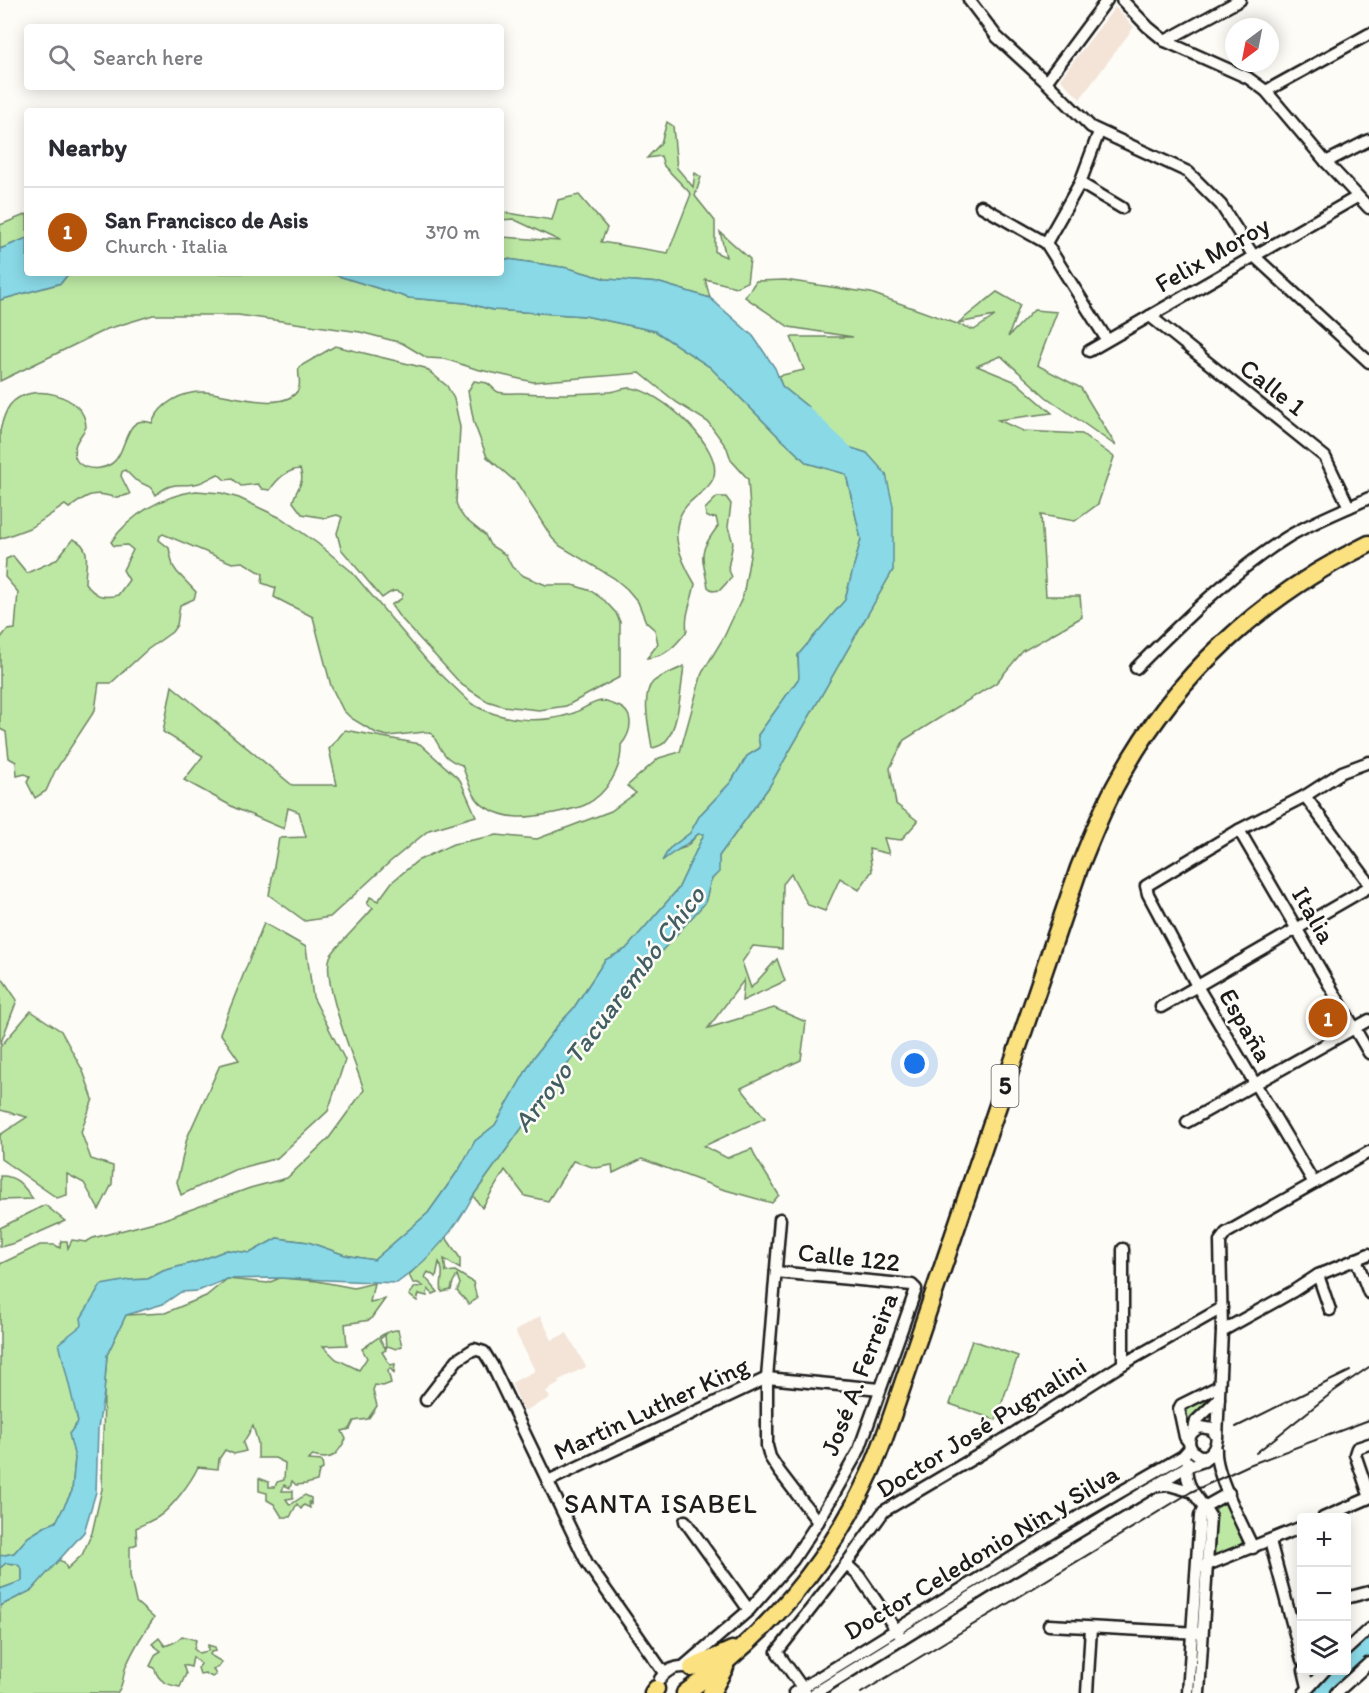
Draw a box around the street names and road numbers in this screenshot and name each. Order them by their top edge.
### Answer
street label: Felix Moroy [1149,208,1275,300]
street label: Calle 1 [1234,351,1312,423]
street label: Italia [1285,881,1343,950]
street label: España [1212,982,1280,1068]
road number: 5 [992,1065,1018,1107]
street label: Calle 122 [796,1236,902,1278]
street label: José A. Ferreira [813,1288,905,1460]
street label: Martin Luther King [548,1348,754,1467]
street label: Doctor José Pugnalini [870,1349,1092,1505]
street label: Doctor Celedonio Nin y Silva [838,1457,1125,1647]

